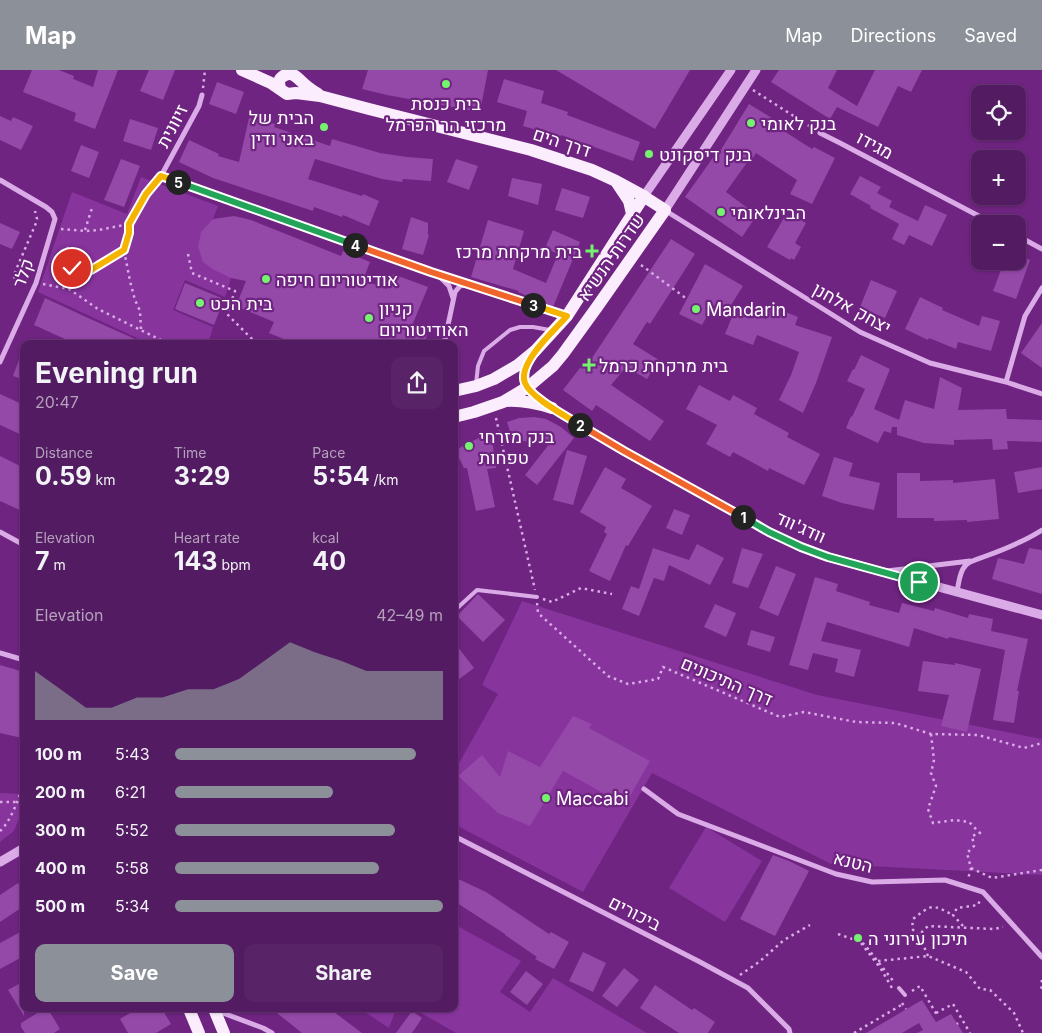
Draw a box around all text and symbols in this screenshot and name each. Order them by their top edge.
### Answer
text: Map [25,21,76,50]
text: Map [785,25,823,46]
text: Directions [851,25,936,46]
text: Saved [964,25,1017,46]
marker: בית כנסת מרכזי הר הכרמל [440,78,452,90]
map controls [971,85,1026,270]
button: locate [971,85,1026,140]
place label: בית כנסת מרכזי הר הכרמל [385,93,507,135]
street label: זיוונית [152,101,192,151]
place label: הבית של באני ודין [249,107,315,149]
place label: בנק לאומי [761,113,837,134]
marker: בנק לאומי [745,117,757,129]
marker: הבית של באני ודין [318,121,330,133]
street label: דרך הים [530,123,594,161]
street label: מגידו [853,127,897,163]
place label: בנק דיסקונט [659,144,752,165]
marker: בנק דיסקונט [643,148,655,160]
button: + [971,150,1026,205]
pin: 5 [166,170,190,194]
text: 5 [174,174,183,191]
place label: הבינלאומי [731,202,806,223]
marker: הבינלאומי [715,206,727,218]
street label: שדרות הנשיא [573,209,649,305]
button: − [971,215,1026,270]
pin: 4 [342,232,368,258]
text: 4 [351,237,360,254]
place label: בית מרקחת מרכז [456,241,583,262]
marker: בית מרקחת מרכז [586,245,598,257]
pin [51,247,93,289]
icon: check [58,254,86,282]
street label: קלר [8,256,38,290]
place label: אודיטוריום חיפה [276,269,398,290]
marker: אודיטוריום חיפה [260,273,272,285]
street label: יצחק אלחנן [809,278,895,338]
pin: 3 [520,292,546,318]
place label: בית הכט [210,293,273,314]
marker: בית הכט [194,297,206,309]
text: 3 [529,297,538,314]
place label: קניון האודיטוריום [379,298,469,340]
place label: Mandarin [706,299,786,320]
marker: Mandarin [690,303,702,315]
marker: קניון האודיטוריום [363,312,375,324]
place label: בית מרקחת כרמל [599,355,729,376]
text: Evening run [35,356,198,390]
button: share [391,357,443,409]
marker: בית מרקחת כרמל [583,359,595,371]
text: 20:47 [35,392,79,412]
pin: 2 [568,412,592,438]
text: 2 [576,417,585,434]
place label: בנק מזרחי טפחות [479,426,555,468]
marker: בנק מזרחי טפחות [463,440,475,452]
text: Distance [35,444,93,461]
text: Time [174,444,207,461]
text: Pace [312,444,345,461]
text: 0.59 [35,461,92,491]
text: 3:29 [174,461,230,491]
text: 5:54 [312,461,370,491]
text: km [92,471,115,488]
text: /km [370,471,398,488]
pin: 1 [730,504,756,530]
street label: וודג'ווד [773,507,829,547]
text: 1 [740,509,747,526]
text: Elevation [35,529,95,546]
text: Heart rate [174,529,240,546]
text: kcal [312,529,339,546]
text: 7 [35,546,50,576]
text: 143 [174,546,217,576]
text: 40 [312,546,346,576]
text: m [50,556,66,573]
text: bpm [217,556,251,573]
pin [898,561,940,603]
icon: arrive [905,568,933,596]
text: Elevation [35,605,104,625]
text: 42–49 m [376,605,443,625]
street label: דרך התיכונים [678,652,776,710]
text: 100 m [35,744,82,764]
text: 5:43 [115,744,150,764]
text: 200 m [35,782,85,802]
text: 6:21 [115,782,146,802]
place label: Maccabi [556,788,629,809]
marker: Maccabi [540,792,552,804]
text: 300 m [35,820,85,840]
text: 5:52 [115,820,149,840]
street label: הטנא [831,847,875,877]
text: 400 m [35,858,86,878]
text: 5:58 [115,858,149,878]
street label: ביכורים [605,891,665,935]
text: 500 m [35,896,85,916]
text: 5:34 [115,896,150,916]
place label: תיכון עירוני ה [868,928,967,949]
marker: תיכון עירוני ה [852,932,864,944]
button: Save [35,944,234,1002]
button: Share [244,944,443,1002]

